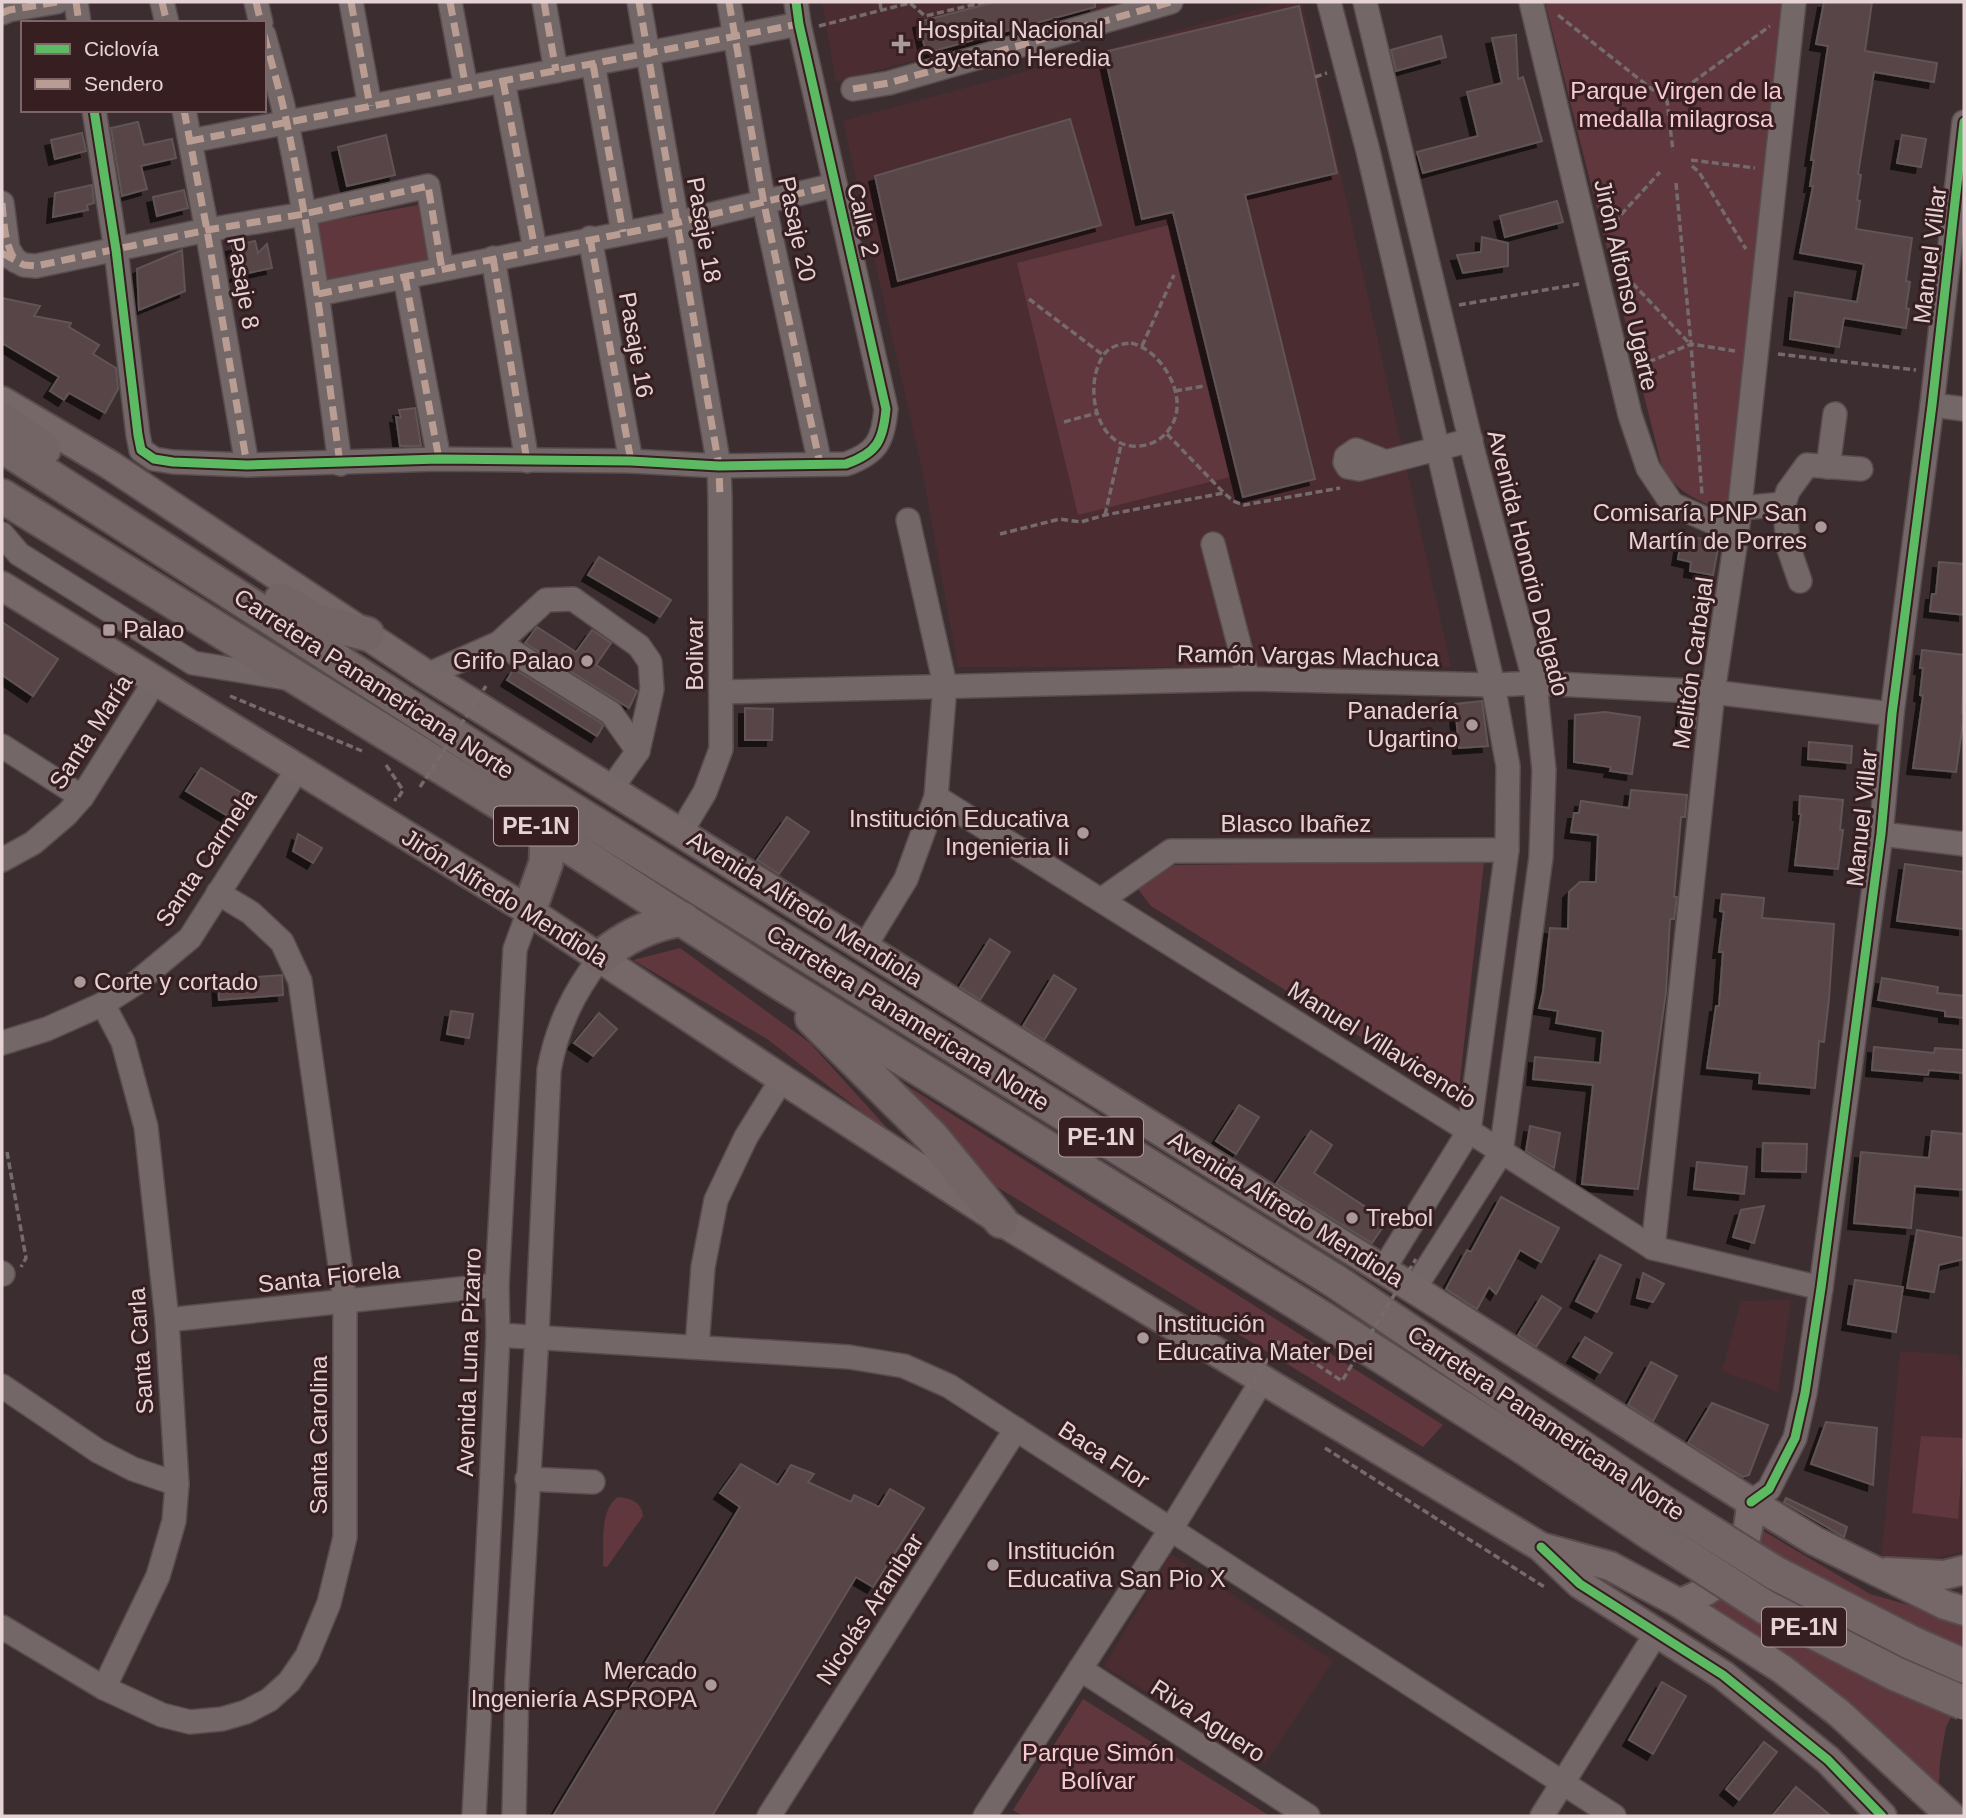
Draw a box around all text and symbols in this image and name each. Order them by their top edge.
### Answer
place label: Hospital Nacional Cayetano Heredia [917,16,1111,71]
legend [21,21,266,112]
marker: Hospital Nacional Cayetano Heredia [891,34,911,54]
text: Ciclovía [84,37,159,60]
text: Sendero [84,72,163,95]
park label: Parque Virgen de la medalla milagrosa [1570,77,1783,132]
street label: Pasaje 20 [773,174,822,284]
street label: Pasaje 18 [682,175,727,285]
street label: Jirón Alfonso Ugarte [1589,177,1664,393]
street label: Calle 2 [842,180,885,259]
street label: Manuel Villar [1908,185,1951,325]
street label: Pasaje 8 [222,235,265,331]
street label: Pasaje 16 [614,290,659,400]
street label: Avenida Honorio Delgado [1482,427,1575,699]
place label: Comisaría PNP San Martín de Porres [1593,499,1807,554]
marker: Comisaría PNP San Martín de Porres [1813,519,1829,535]
street label: Melitón Carbajal [1667,575,1718,751]
street label: Carretera Panamericana Norte [229,583,519,784]
place label: Palao [123,616,184,643]
street label: Bolivar [681,617,708,691]
marker: Palao [101,622,117,638]
street label: Ramón Vargas Machuca [1177,640,1440,671]
place label: Grifo Palao [453,647,573,674]
marker: Grifo Palao [579,653,595,669]
street label: Santa María [44,669,138,794]
place label: Panadería Ugartino [1347,697,1459,752]
marker: Panadería Ugartino [1464,717,1480,733]
street label: Manuel Villar [1841,748,1882,888]
street label: Santa Carmela [150,783,262,932]
place label: Institución Educativa Ingenieria Ii [849,805,1070,860]
road number: PE-1N [494,806,578,846]
street label: Blasco Ibañez [1221,810,1371,837]
street label: Jirón Alfredo Mendiola [397,823,614,972]
street label: Avenida Alfredo Mendiola [683,825,928,992]
marker: Institución Educativa Ingenieria Ii [1075,825,1091,841]
street label: Carretera Panamericana Norte [762,919,1055,1116]
place label: Corte y cortado [94,968,258,995]
marker: Corte y cortado [72,974,88,990]
street label: Manuel Villavicencio [1283,976,1481,1114]
road number: PE-1N [1059,1118,1143,1156]
street label: Avenida Alfredo Mendiola [1164,1125,1409,1292]
place label: Trebol [1366,1204,1433,1231]
marker: Trebol [1344,1210,1360,1226]
street label: Avenida Luna Pizarro [451,1247,486,1477]
street label: Santa Fiorela [257,1256,402,1297]
street label: Santa Carla [123,1286,158,1415]
place label: Institución Educativa Mater Dei [1157,1310,1373,1365]
street label: Carretera Panamericana Norte [1403,1320,1690,1526]
marker: Institución Educativa Mater Dei [1135,1330,1151,1346]
street label: Santa Carolina [305,1355,332,1514]
street label: Baca Flor [1054,1415,1155,1494]
street label: Nicolás Aranibar [811,1528,928,1689]
place label: Institución Educativa San Pio X [1007,1537,1226,1592]
marker: Institución Educativa San Pio X [985,1557,1001,1573]
road number: PE-1N [1762,1608,1846,1646]
place label: Mercado Ingeniería ASPROPA [471,1657,697,1712]
street label: Riva Aguero [1146,1674,1270,1768]
marker: Mercado Ingeniería ASPROPA [703,1677,719,1693]
park label: Parque Simón Bolívar [1022,1739,1174,1794]

